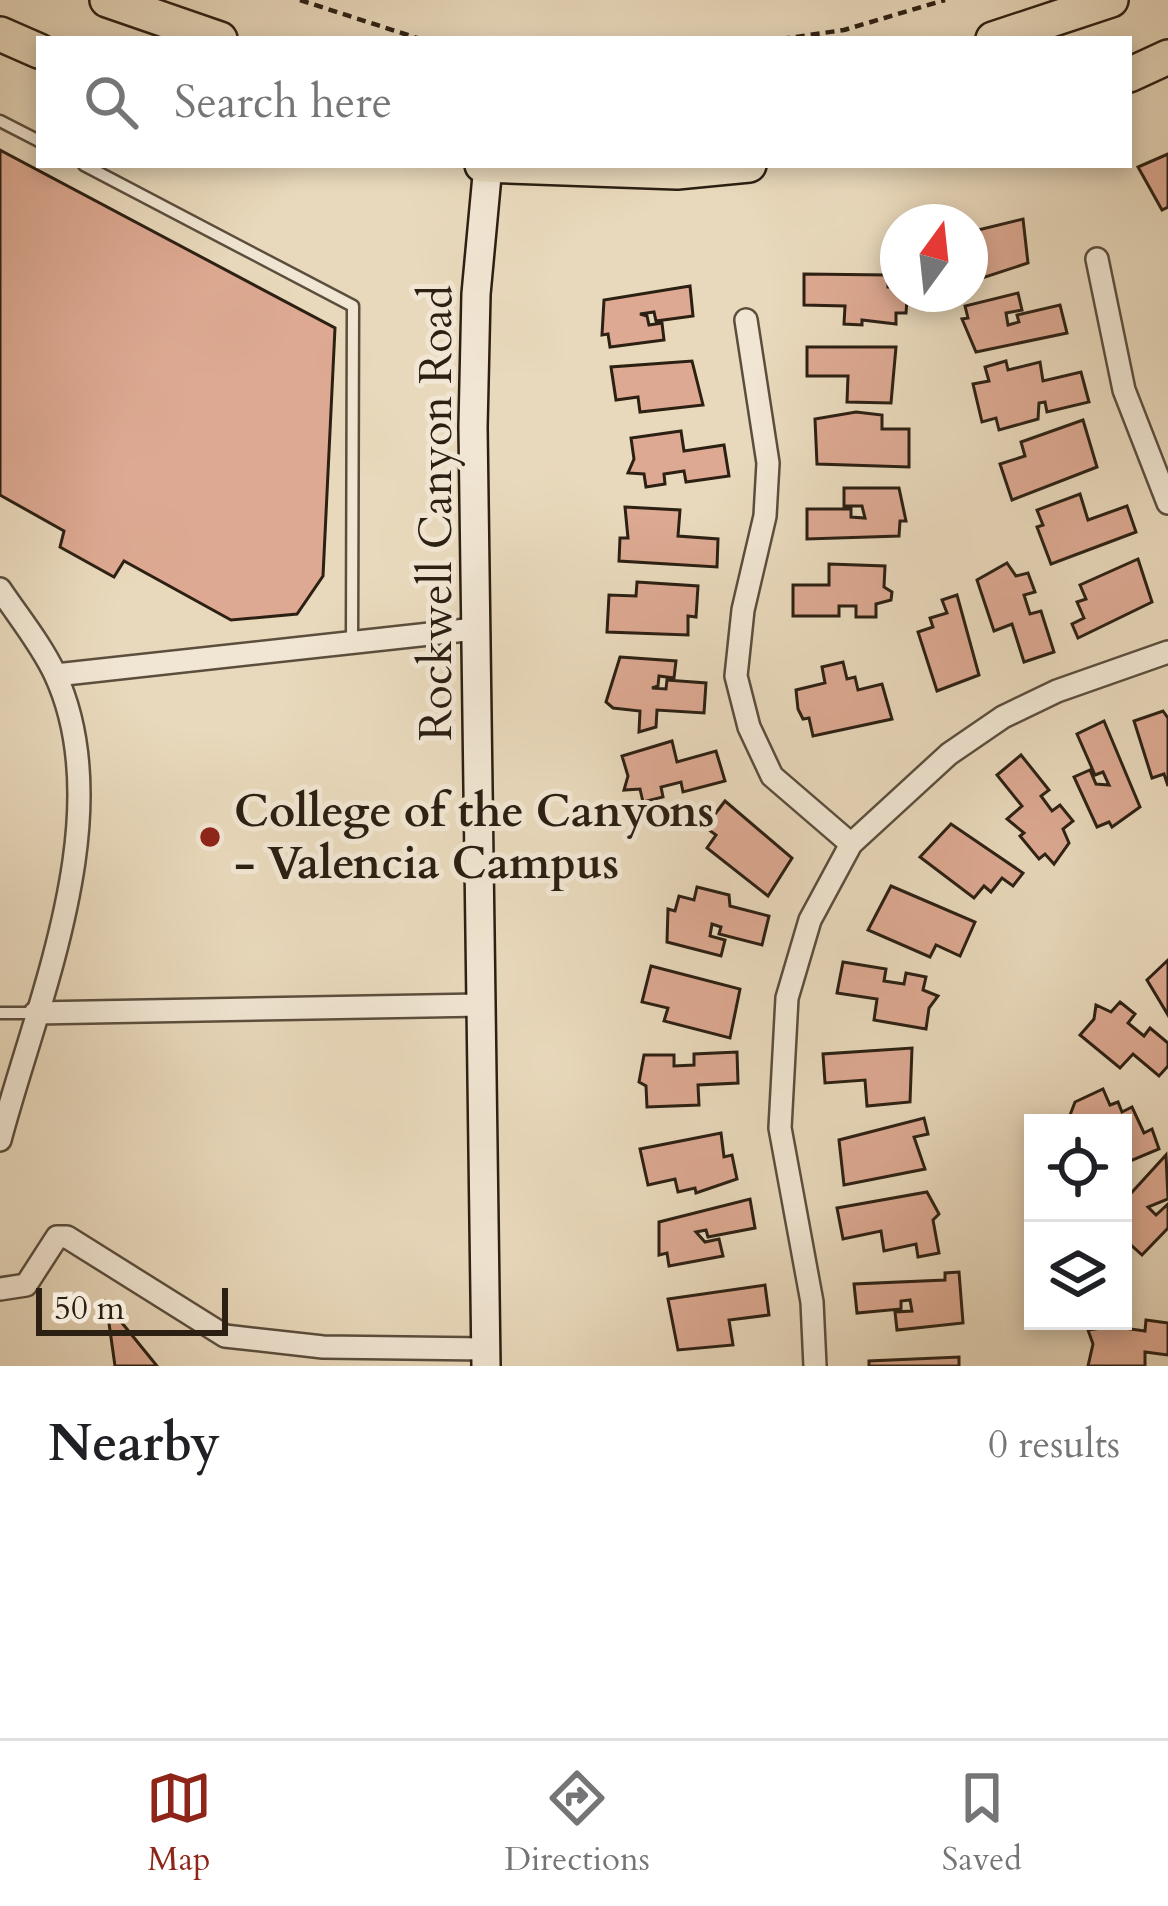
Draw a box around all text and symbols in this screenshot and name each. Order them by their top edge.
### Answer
search box [36,36,1132,168]
icon: search [78,69,144,135]
text: Search here [174,72,392,133]
north arrow [880,204,988,312]
street label: Rockwell Canyon Road [406,285,467,741]
place label: College of the Canyons - Valencia Campus [234,781,715,894]
marker: College of the Canyons - Valencia Campus [197,824,223,850]
map controls [1024,1114,1132,1330]
button: locate [1024,1114,1132,1222]
button: layers [1024,1222,1132,1330]
scale bar [36,1282,228,1335]
text: 50 m [54,1286,125,1331]
text: Nearby [48,1409,220,1479]
text: 0 results [988,1418,1120,1471]
tab: Map [146,1765,212,1882]
tab: Directions [504,1765,650,1882]
tab: Saved [942,1765,1022,1882]

